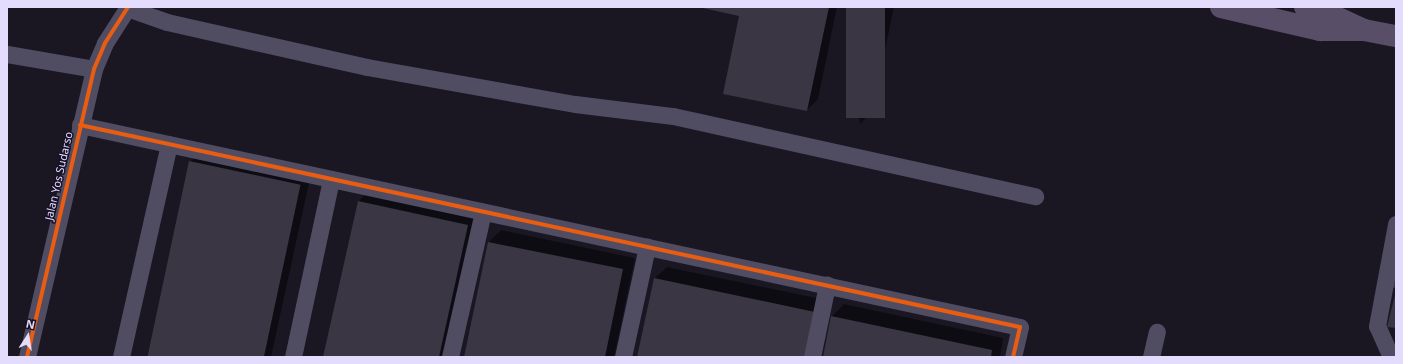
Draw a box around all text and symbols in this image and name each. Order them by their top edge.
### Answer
street label: Jalan Yos Sudarso [42,130,76,222]
north arrow [8,316,48,356]
text: N [25,316,37,332]

